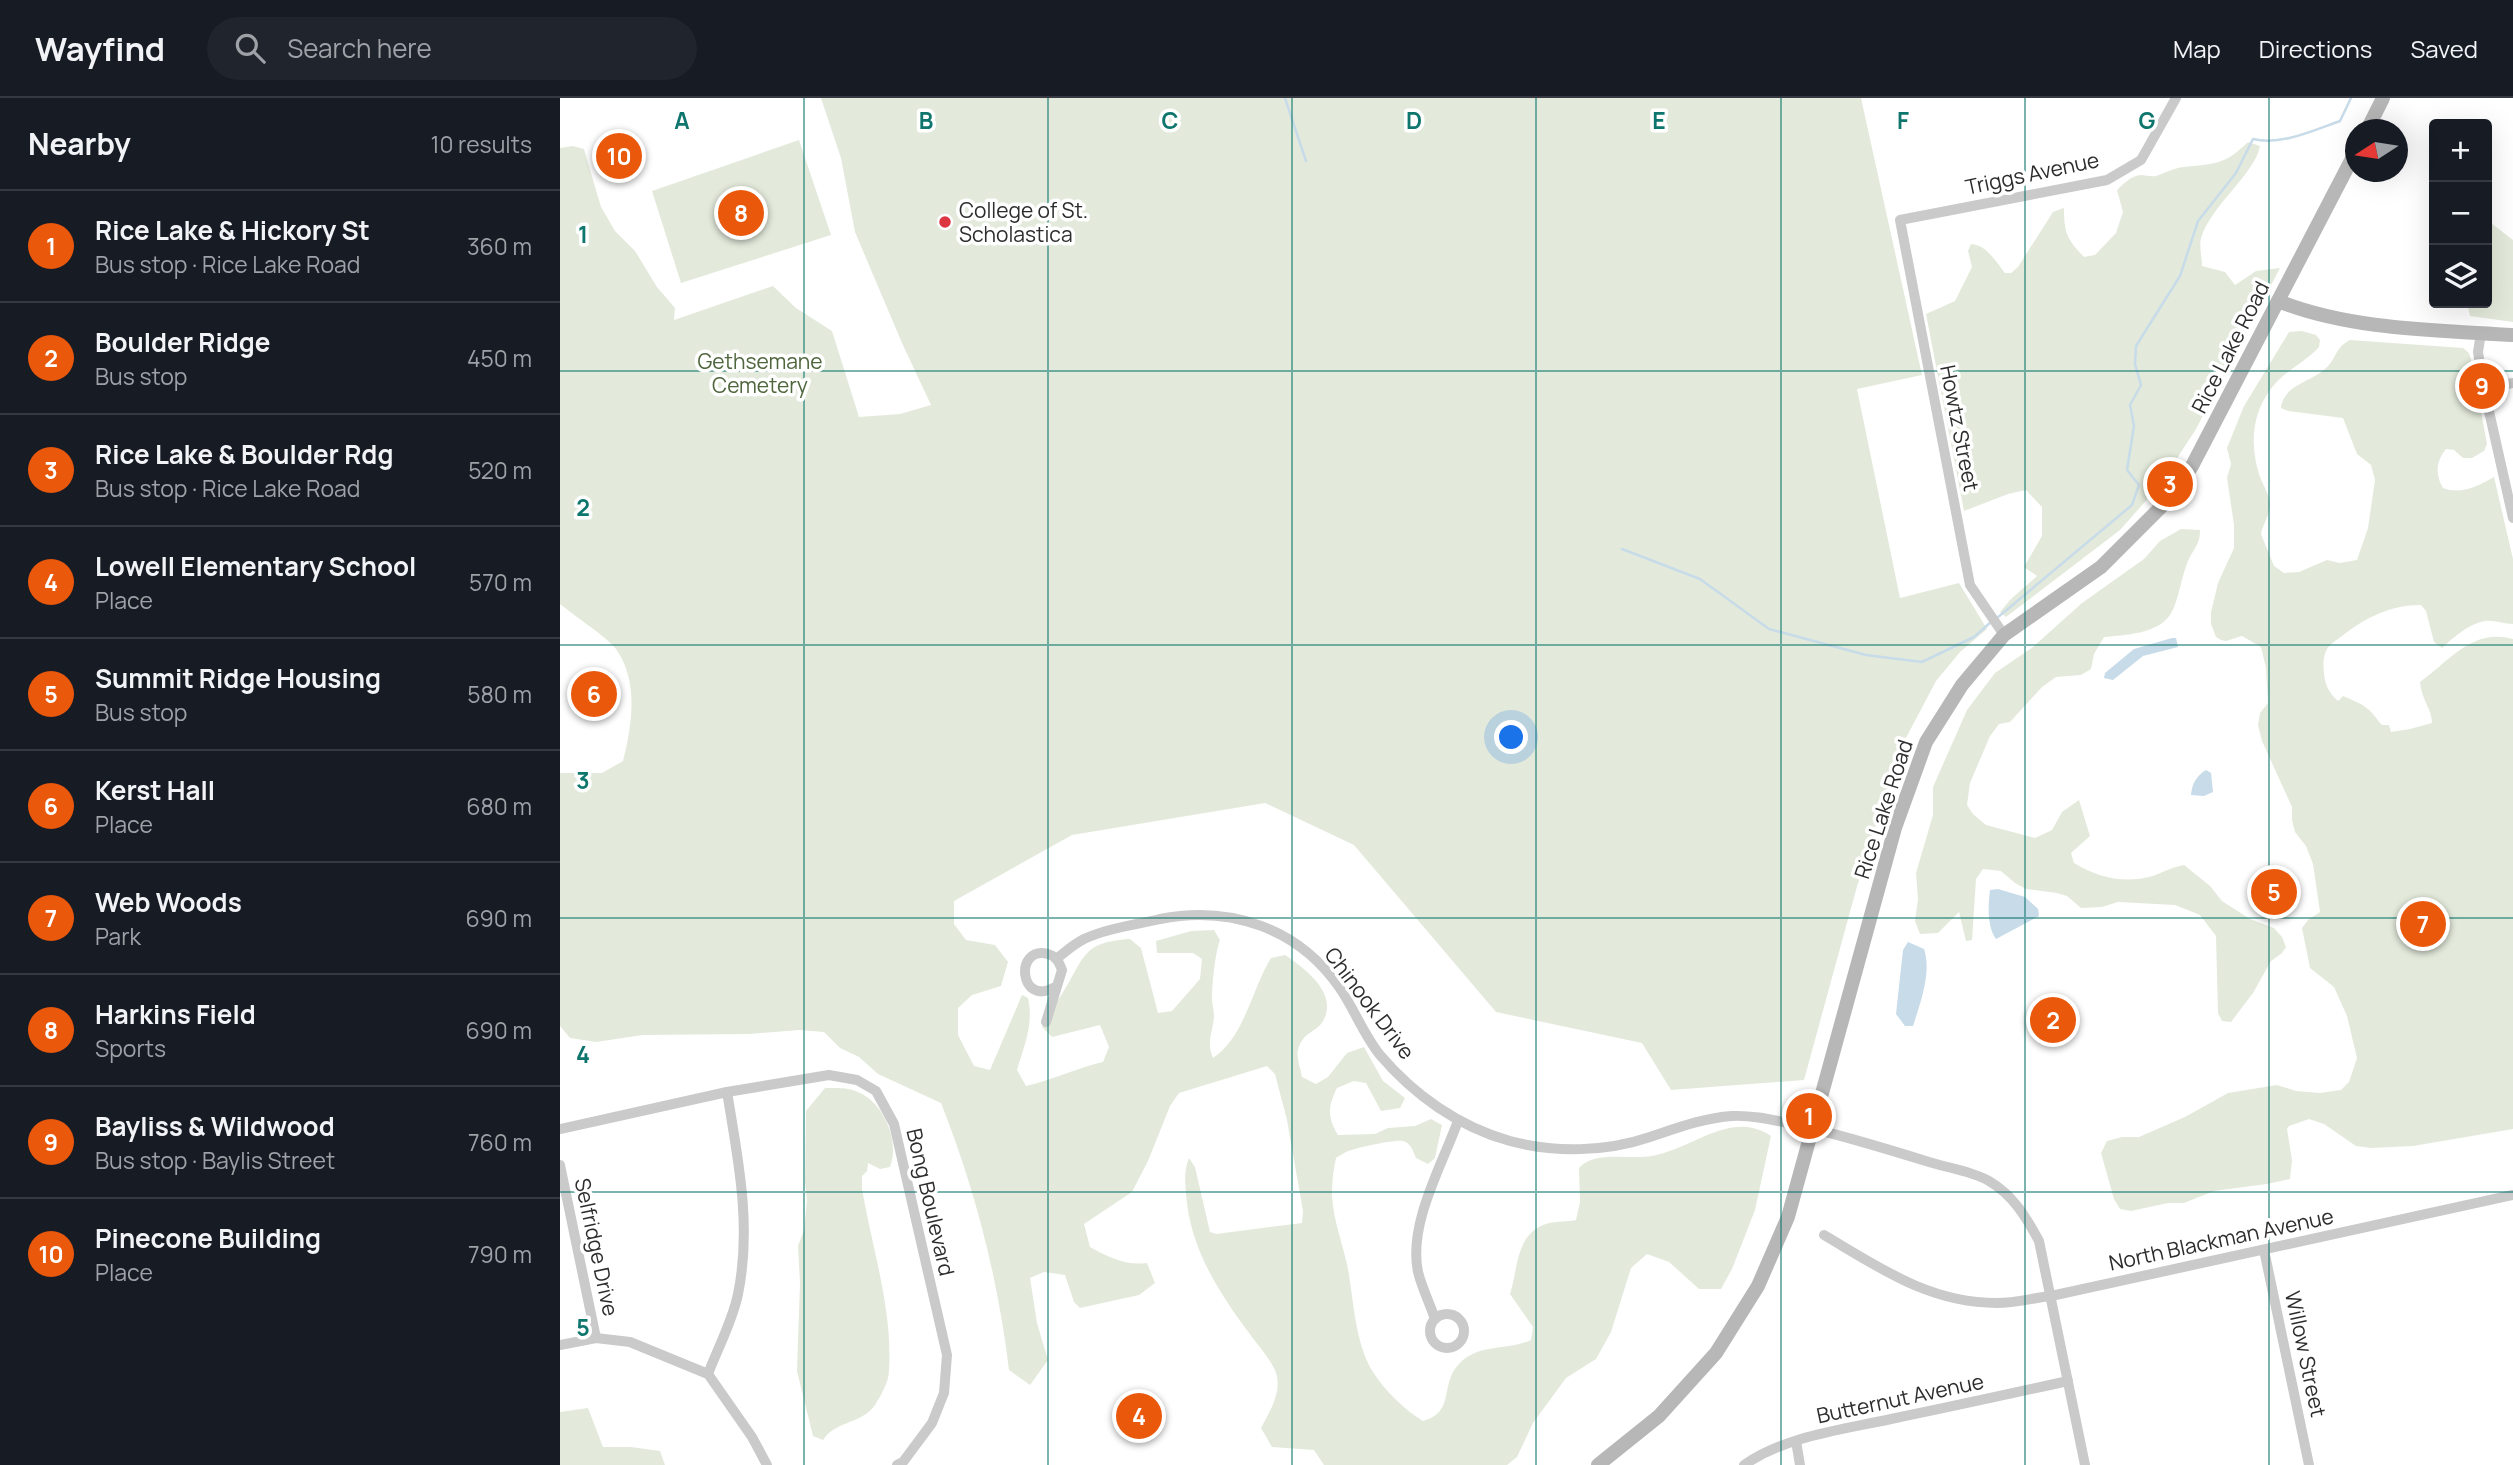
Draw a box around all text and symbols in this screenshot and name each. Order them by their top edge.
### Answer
search box [207,17,697,80]
text: Wayfind [35,26,165,71]
icon: search [231,29,269,67]
text: Search here [287,30,432,66]
text: Map [2173,32,2221,65]
text: Directions [2259,32,2372,65]
text: Saved [2410,32,2478,65]
text: A [674,104,690,136]
text: B [919,104,933,136]
text: C [1162,104,1179,136]
text: D [1406,104,1422,136]
text: E [1652,104,1666,136]
text: F [1897,104,1909,136]
text: G [2139,104,2156,136]
north arrow [2345,119,2408,182]
map controls [2429,119,2492,308]
button: + [2429,119,2492,182]
text: Nearby [28,123,131,164]
text: 10 results [431,128,532,160]
pin: 10 [596,130,642,182]
street label: Triggs Avenue [1963,145,2101,201]
button: − [2429,182,2492,245]
pin: 8 [718,187,764,239]
place label: College of St. Scholastica [959,196,1088,248]
text: Rice Lake & Hickory St [95,212,370,248]
marker: College of St. Scholastica [937,214,953,230]
text: 1 [578,218,588,250]
text: 1 [46,230,56,262]
text: 360 m [467,230,532,262]
button: layers [2429,245,2492,308]
text: Bus stop · Rice Lake Road [95,248,360,280]
street label: Rice Lake Road [2185,276,2275,418]
text: Boulder Ridge [95,324,270,360]
text: 2 [44,342,58,374]
text: 450 m [467,342,532,374]
park label: Gethsemane Cemetery [697,347,823,399]
text: Bus stop [95,360,187,392]
pin: 9 [2459,360,2505,412]
street label: Howtz Street [1934,363,1986,493]
text: Rice Lake & Boulder Rdg [95,436,393,472]
text: 3 [44,454,58,486]
text: 520 m [468,454,532,486]
pin: 3 [2147,458,2193,510]
text: Bus stop · Rice Lake Road [95,472,360,504]
text: 2 [576,491,590,523]
text: Lowell Elementary School [95,548,416,584]
text: 4 [44,566,58,598]
text: 570 m [469,566,532,598]
text: Place [95,584,153,616]
text: Summit Ridge Housing [95,660,381,696]
pin: 6 [571,668,617,720]
text: 5 [44,678,58,710]
text: 580 m [467,678,532,710]
text: Bus stop [95,696,187,728]
your location [1494,720,1528,754]
street label: Rice Lake Road [1847,736,1919,882]
text: 3 [576,764,590,796]
text: Kerst Hall [95,772,215,808]
text: 6 [44,790,58,822]
text: 680 m [466,790,532,822]
text: Place [95,808,153,840]
pin: 5 [2251,866,2297,918]
text: Web Woods [95,884,242,920]
pin: 7 [2400,898,2446,950]
text: 7 [45,902,57,934]
text: 690 m [466,902,532,934]
text: Park [95,920,141,952]
street label: Chinook Drive [1319,941,1421,1065]
pin: 2 [2030,994,2076,1046]
text: Harkins Field [95,996,256,1032]
text: 8 [44,1014,58,1046]
text: 690 m [466,1014,532,1046]
text: Sports [95,1032,166,1064]
text: 4 [576,1038,590,1070]
pin: 1 [1786,1090,1832,1142]
text: Bayliss & Wildwood [95,1108,335,1144]
text: 9 [44,1126,58,1158]
text: 760 m [468,1126,532,1158]
street label: Bong Boulevard [900,1126,962,1278]
text: Bus stop · Baylis Street [95,1144,335,1176]
street label: Selfridge Drive [569,1175,625,1319]
street label: North Blackman Avenue [2106,1202,2336,1276]
text: Pinecone Building [95,1220,321,1256]
text: 10 [38,1238,64,1270]
text: 790 m [468,1238,532,1270]
text: Place [95,1256,153,1288]
street label: Willow Street [2279,1289,2333,1419]
text: 5 [576,1311,590,1343]
street label: Butternut Avenue [1814,1367,1986,1429]
pin: 4 [1116,1390,1162,1442]

